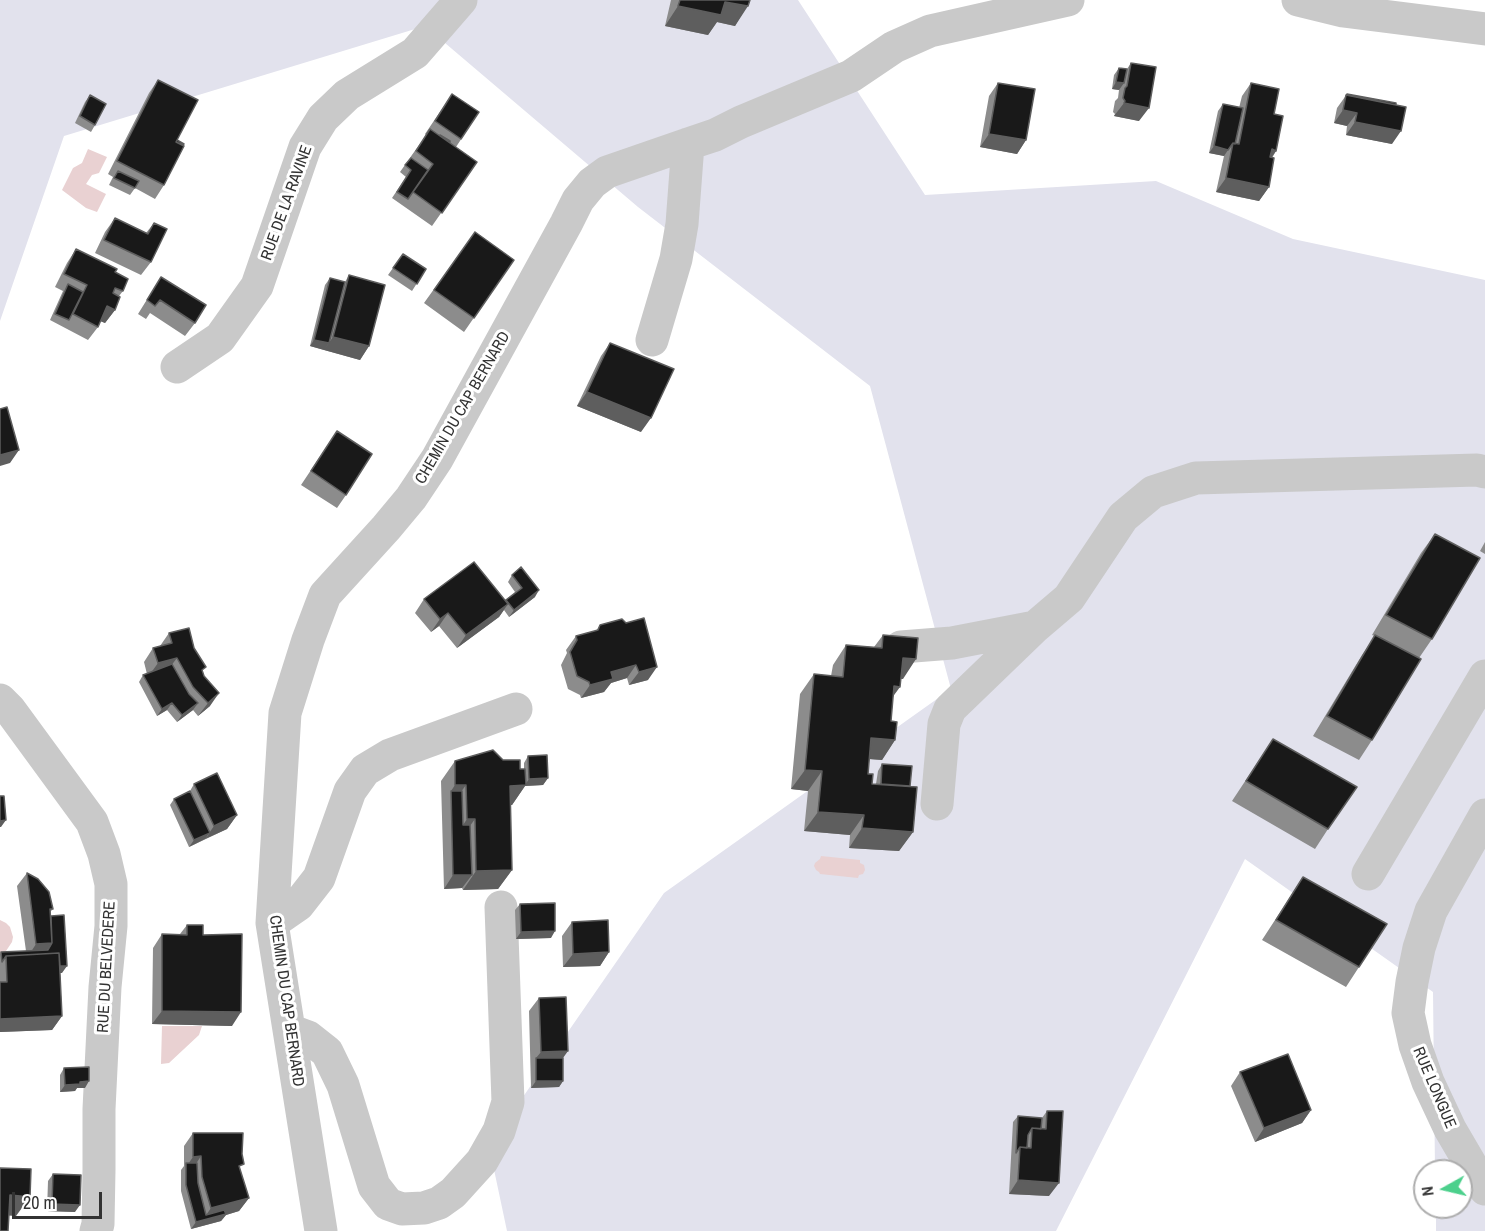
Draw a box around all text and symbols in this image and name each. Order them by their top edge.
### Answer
street label: RUE DE LA RAVINE [257,143,317,263]
street label: CHEMIN DU CAP BERNARD [411,328,515,488]
street label: RUE DU BELVEDERE [94,901,120,1033]
street label: CHEMIN DU CAP BERNARD [264,914,308,1088]
street label: RUE LONGUE [1408,1044,1460,1132]
north arrow [1413,1159,1473,1219]
scale bar [15,1180,105,1218]
text: N [1416,1185,1439,1197]
text: 20 m [23,1190,56,1215]

